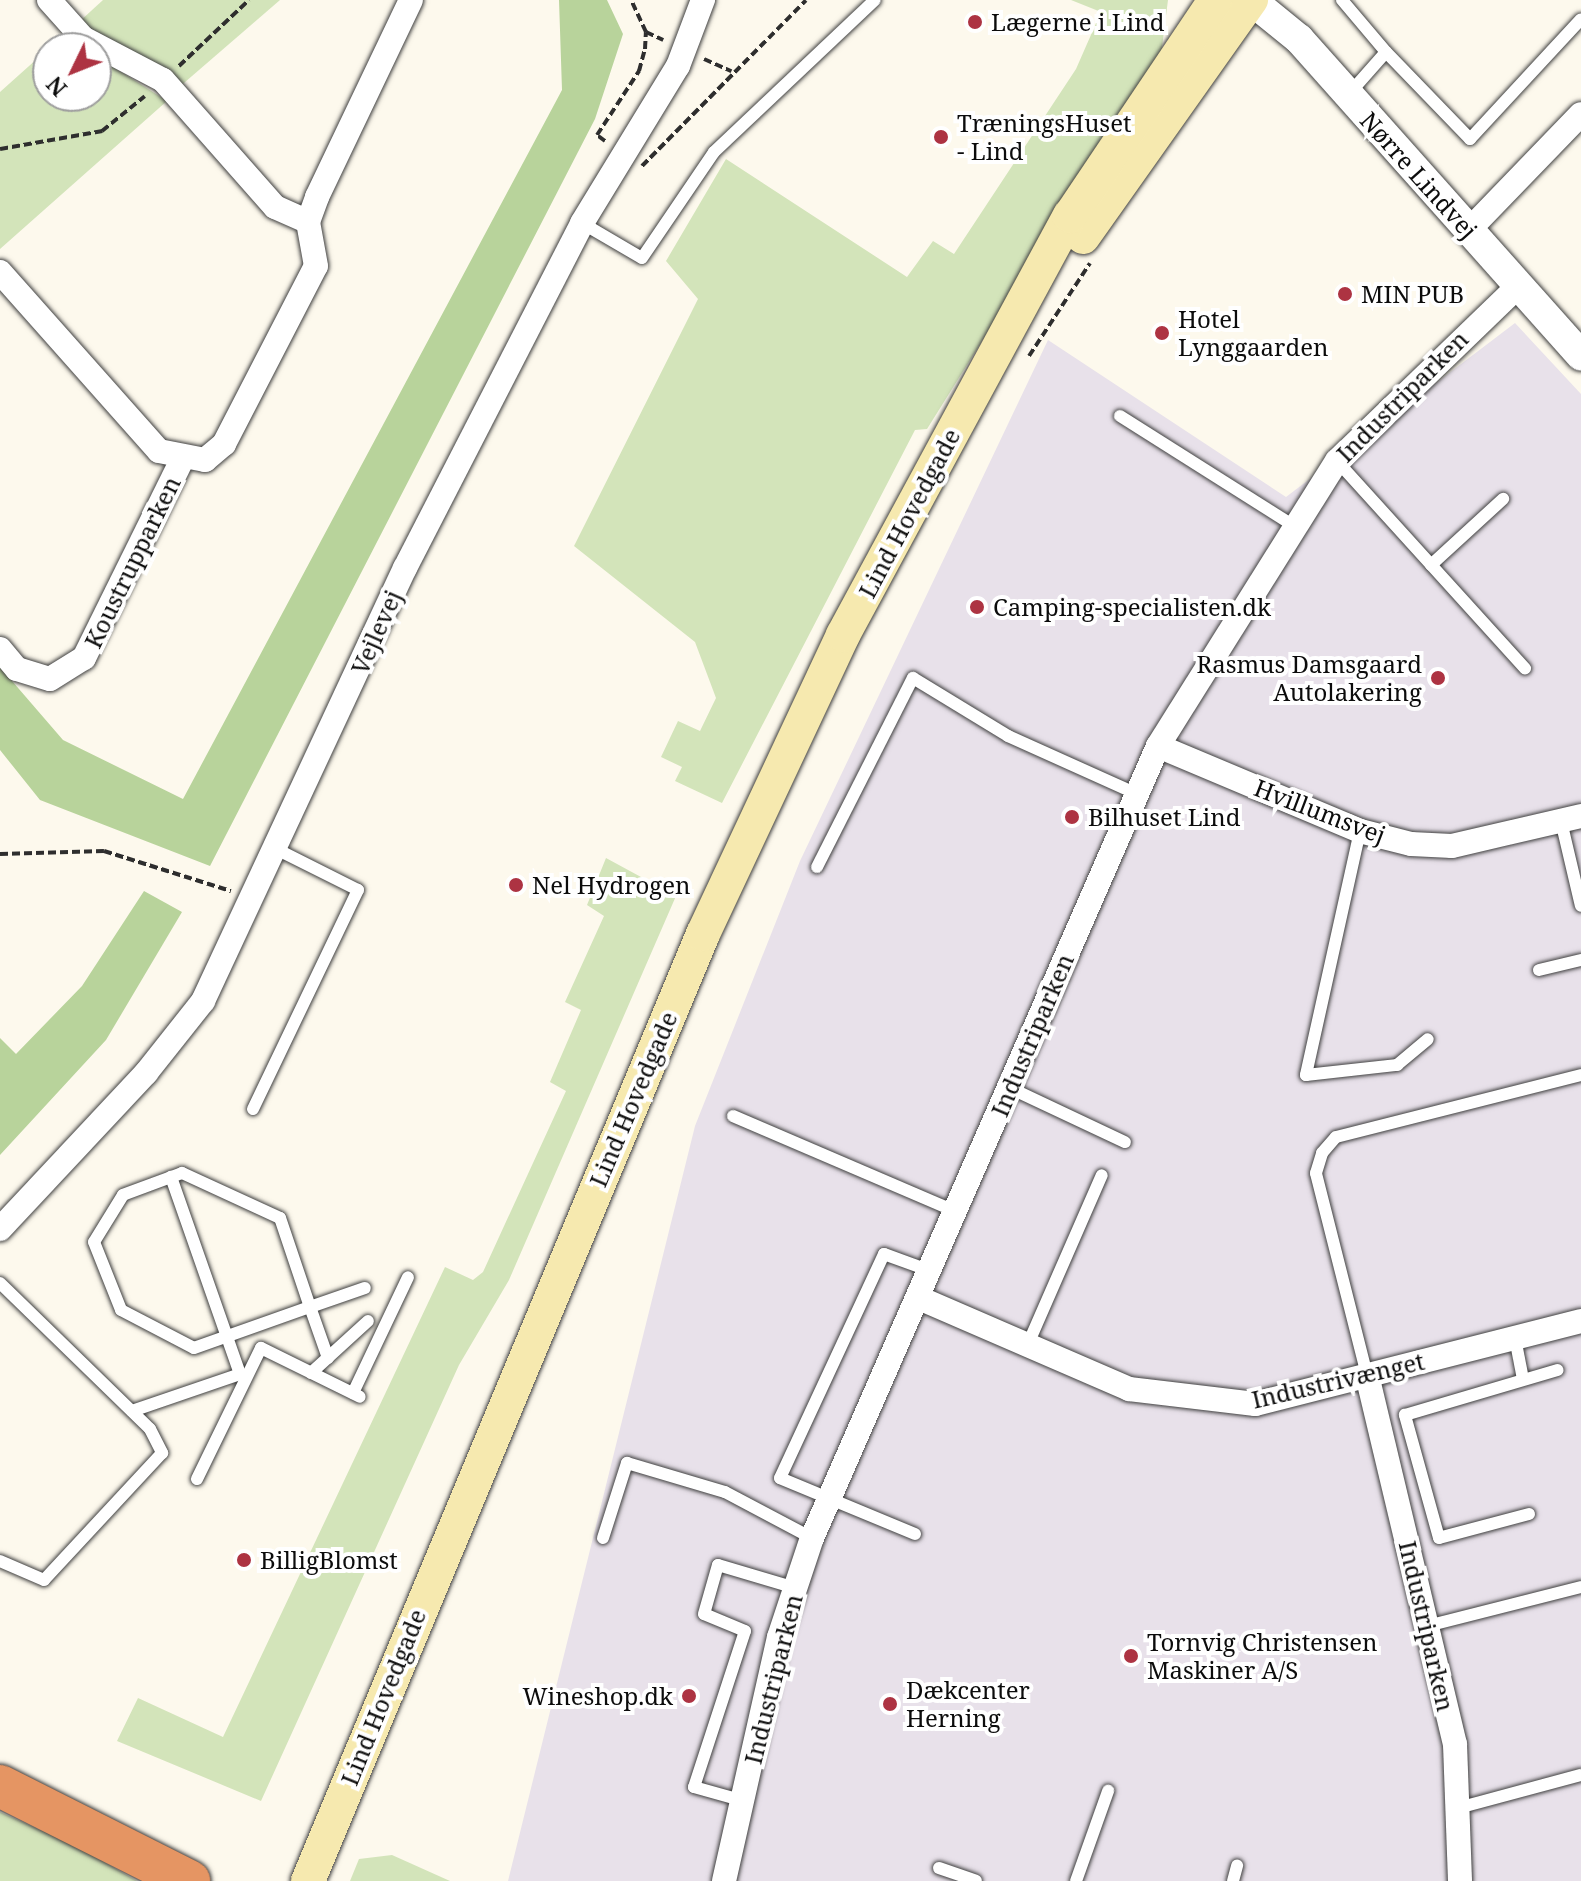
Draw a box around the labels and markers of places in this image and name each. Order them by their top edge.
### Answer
place label: Lægerne i Lind [991,8,1165,36]
marker: Lægerne i Lind [966,13,984,31]
place label: TræningsHuset - Lind [957,109,1131,165]
marker: TræningsHuset - Lind [932,128,950,146]
place label: MIN PUB [1361,280,1464,308]
marker: MIN PUB [1336,285,1354,303]
place label: Hotel Lynggaarden [1178,305,1328,361]
marker: Hotel Lynggaarden [1153,324,1171,342]
place label: Camping-specialisten.dk [993,593,1271,621]
marker: Camping-specialisten.dk [968,598,986,616]
place label: Rasmus Damsgaard Autolakering [1196,650,1422,706]
marker: Rasmus Damsgaard Autolakering [1429,669,1447,687]
place label: Bilhuset Lind [1088,803,1240,831]
marker: Bilhuset Lind [1063,808,1081,826]
place label: Nel Hydrogen [532,871,691,899]
marker: Nel Hydrogen [507,876,525,894]
place label: BilligBlomst [260,1546,398,1574]
marker: BilligBlomst [235,1551,253,1569]
place label: Tornvig Christensen Maskiner A/S [1147,1628,1378,1684]
marker: Tornvig Christensen Maskiner A/S [1122,1647,1140,1665]
place label: Dækcenter Herning [906,1676,1030,1732]
place label: Wineshop.dk [522,1682,673,1710]
marker: Wineshop.dk [680,1687,698,1705]
marker: Dækcenter Herning [881,1695,899,1713]

